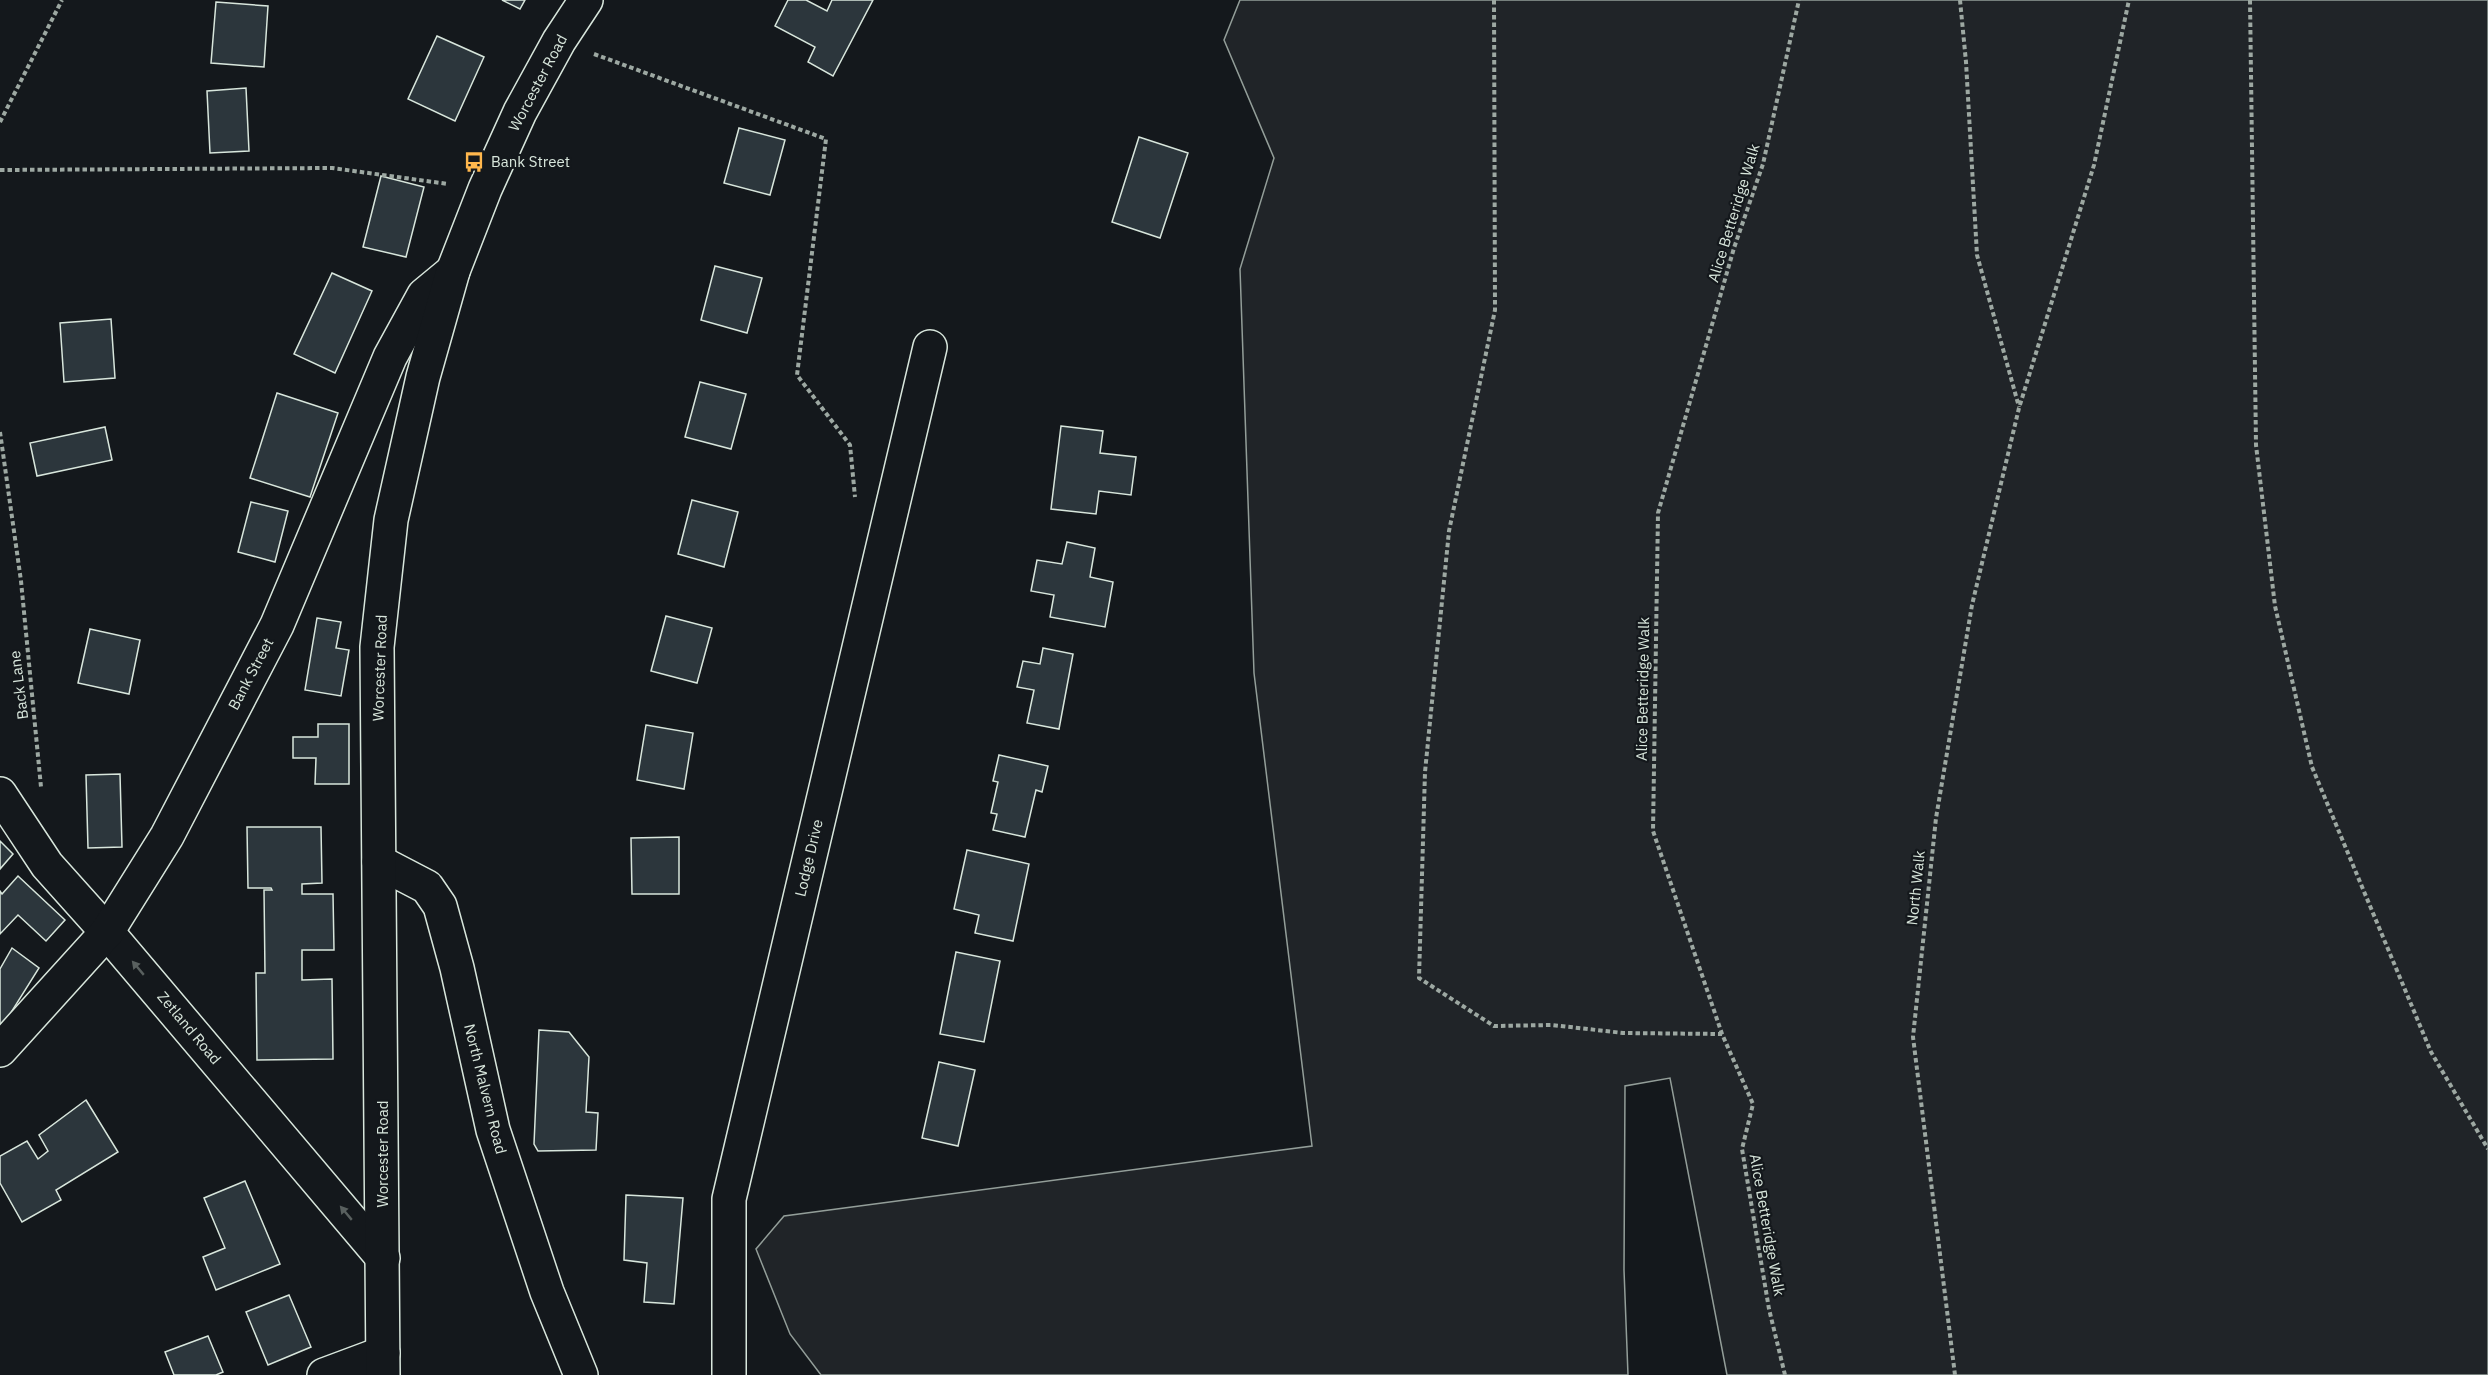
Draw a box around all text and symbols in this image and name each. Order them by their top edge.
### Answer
street label: Worcester Road [504,31,571,134]
street label: Alice Betteridge Walk [1703,141,1764,285]
bus stop icon: Bank Street [462,150,486,174]
place label: Bank Street [491,152,570,171]
street label: Worcester Road [368,614,391,722]
street label: Alice Betteridge Walk [1632,617,1653,761]
street label: Bank Street [224,634,277,713]
street label: Back Lane [5,650,32,720]
street label: Lodge Drive [790,817,827,898]
street label: North Walk [1902,850,1929,926]
one-way arrow [132,961,145,976]
street label: Zetland Road [153,987,225,1068]
street label: North Malvern Road [460,1022,511,1156]
street label: Worcester Road [373,1101,392,1207]
street label: Alice Betteridge Walk [1746,1152,1789,1298]
one-way arrow [339,1205,352,1221]

